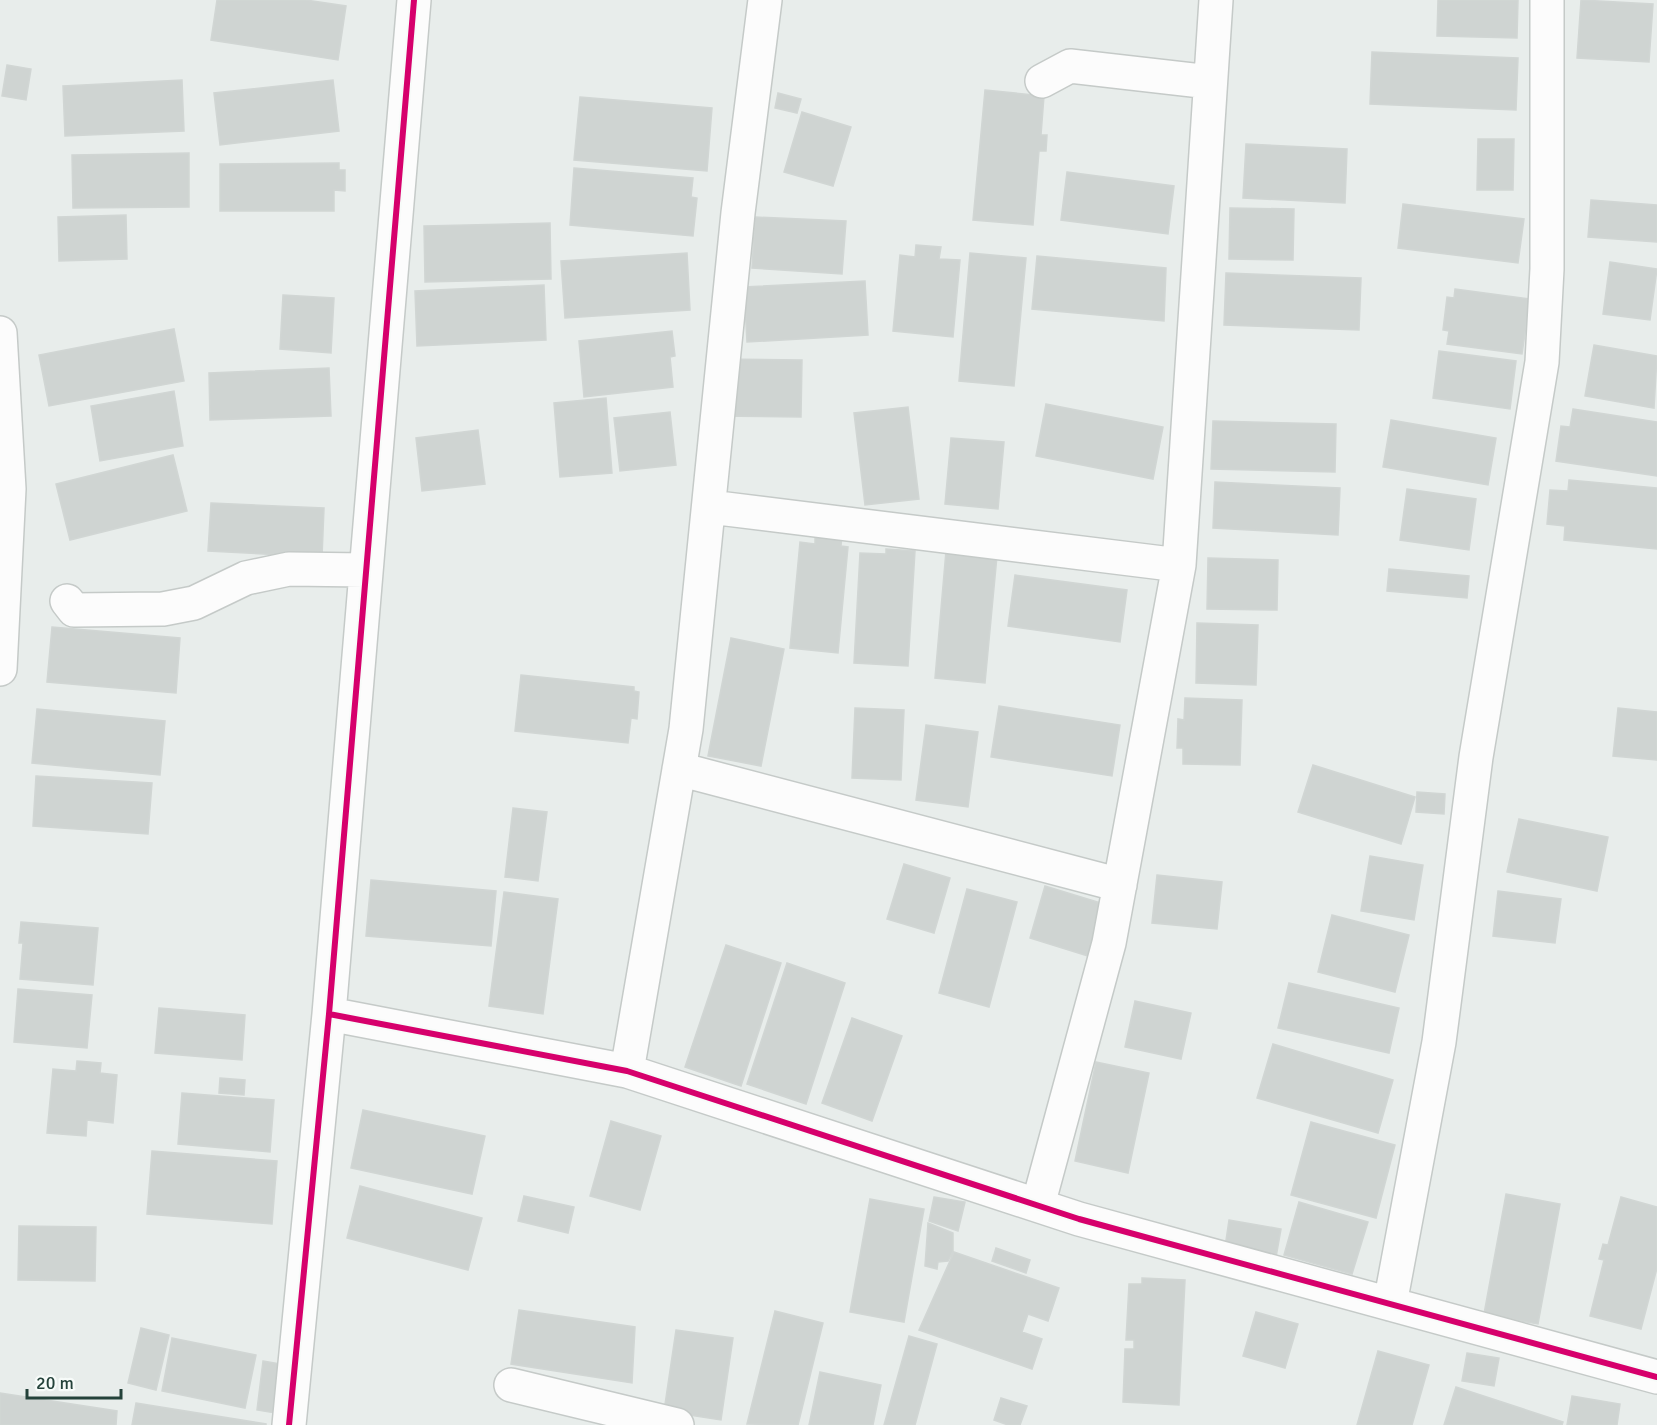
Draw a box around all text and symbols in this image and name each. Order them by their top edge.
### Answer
scale bar [27,1362,122,1400]
text: 20 m [36,1372,74,1394]

